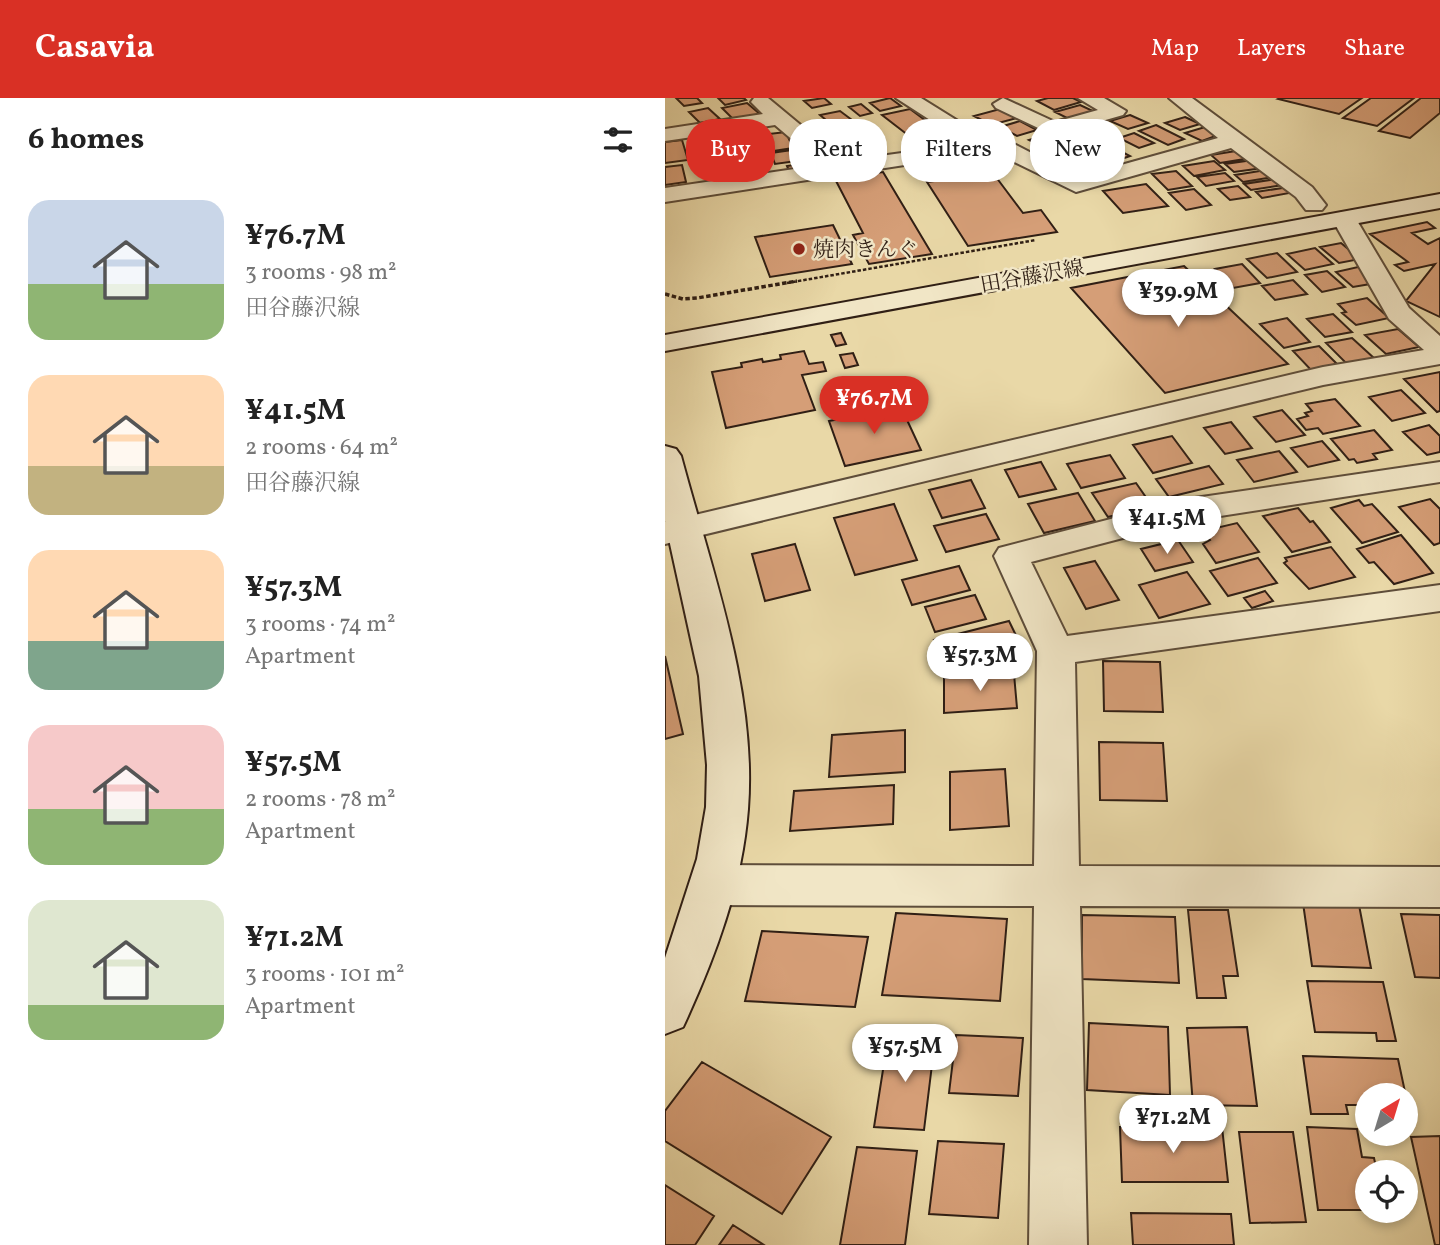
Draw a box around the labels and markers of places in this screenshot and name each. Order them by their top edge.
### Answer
place label: 焼肉きんぐ [813,236,918,265]
marker: 焼肉きんぐ [791,241,807,257]
pin: ¥39.9M [1121,270,1235,329]
pin: ¥76.7M [817,376,931,436]
pin: ¥41.5M [1110,496,1224,556]
pin: ¥57.3M [923,634,1037,693]
pin: ¥57.5M [848,1024,962,1084]
pin: ¥71.2M [1116,1096,1230,1155]

